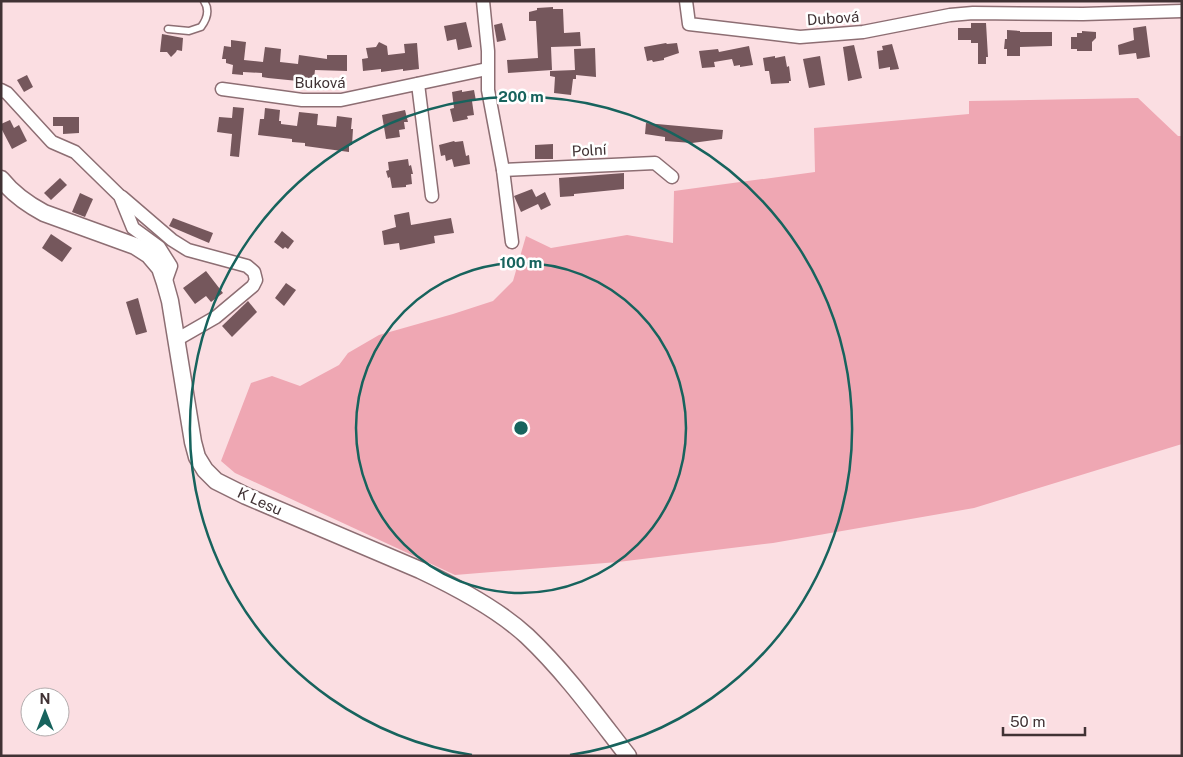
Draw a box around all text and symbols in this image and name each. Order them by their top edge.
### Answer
street label: Dubová [806,8,860,28]
street label: Buková [295,74,345,91]
text: 200 m [498,88,544,105]
street label: Polní [571,141,607,159]
text: 100 m [500,254,542,271]
centre of rings [512,419,530,437]
street label: K Lesu [235,484,285,518]
north arrow [20,687,70,737]
text: N [40,691,50,707]
scale bar [1003,704,1086,736]
text: 50 m [1010,713,1045,730]

